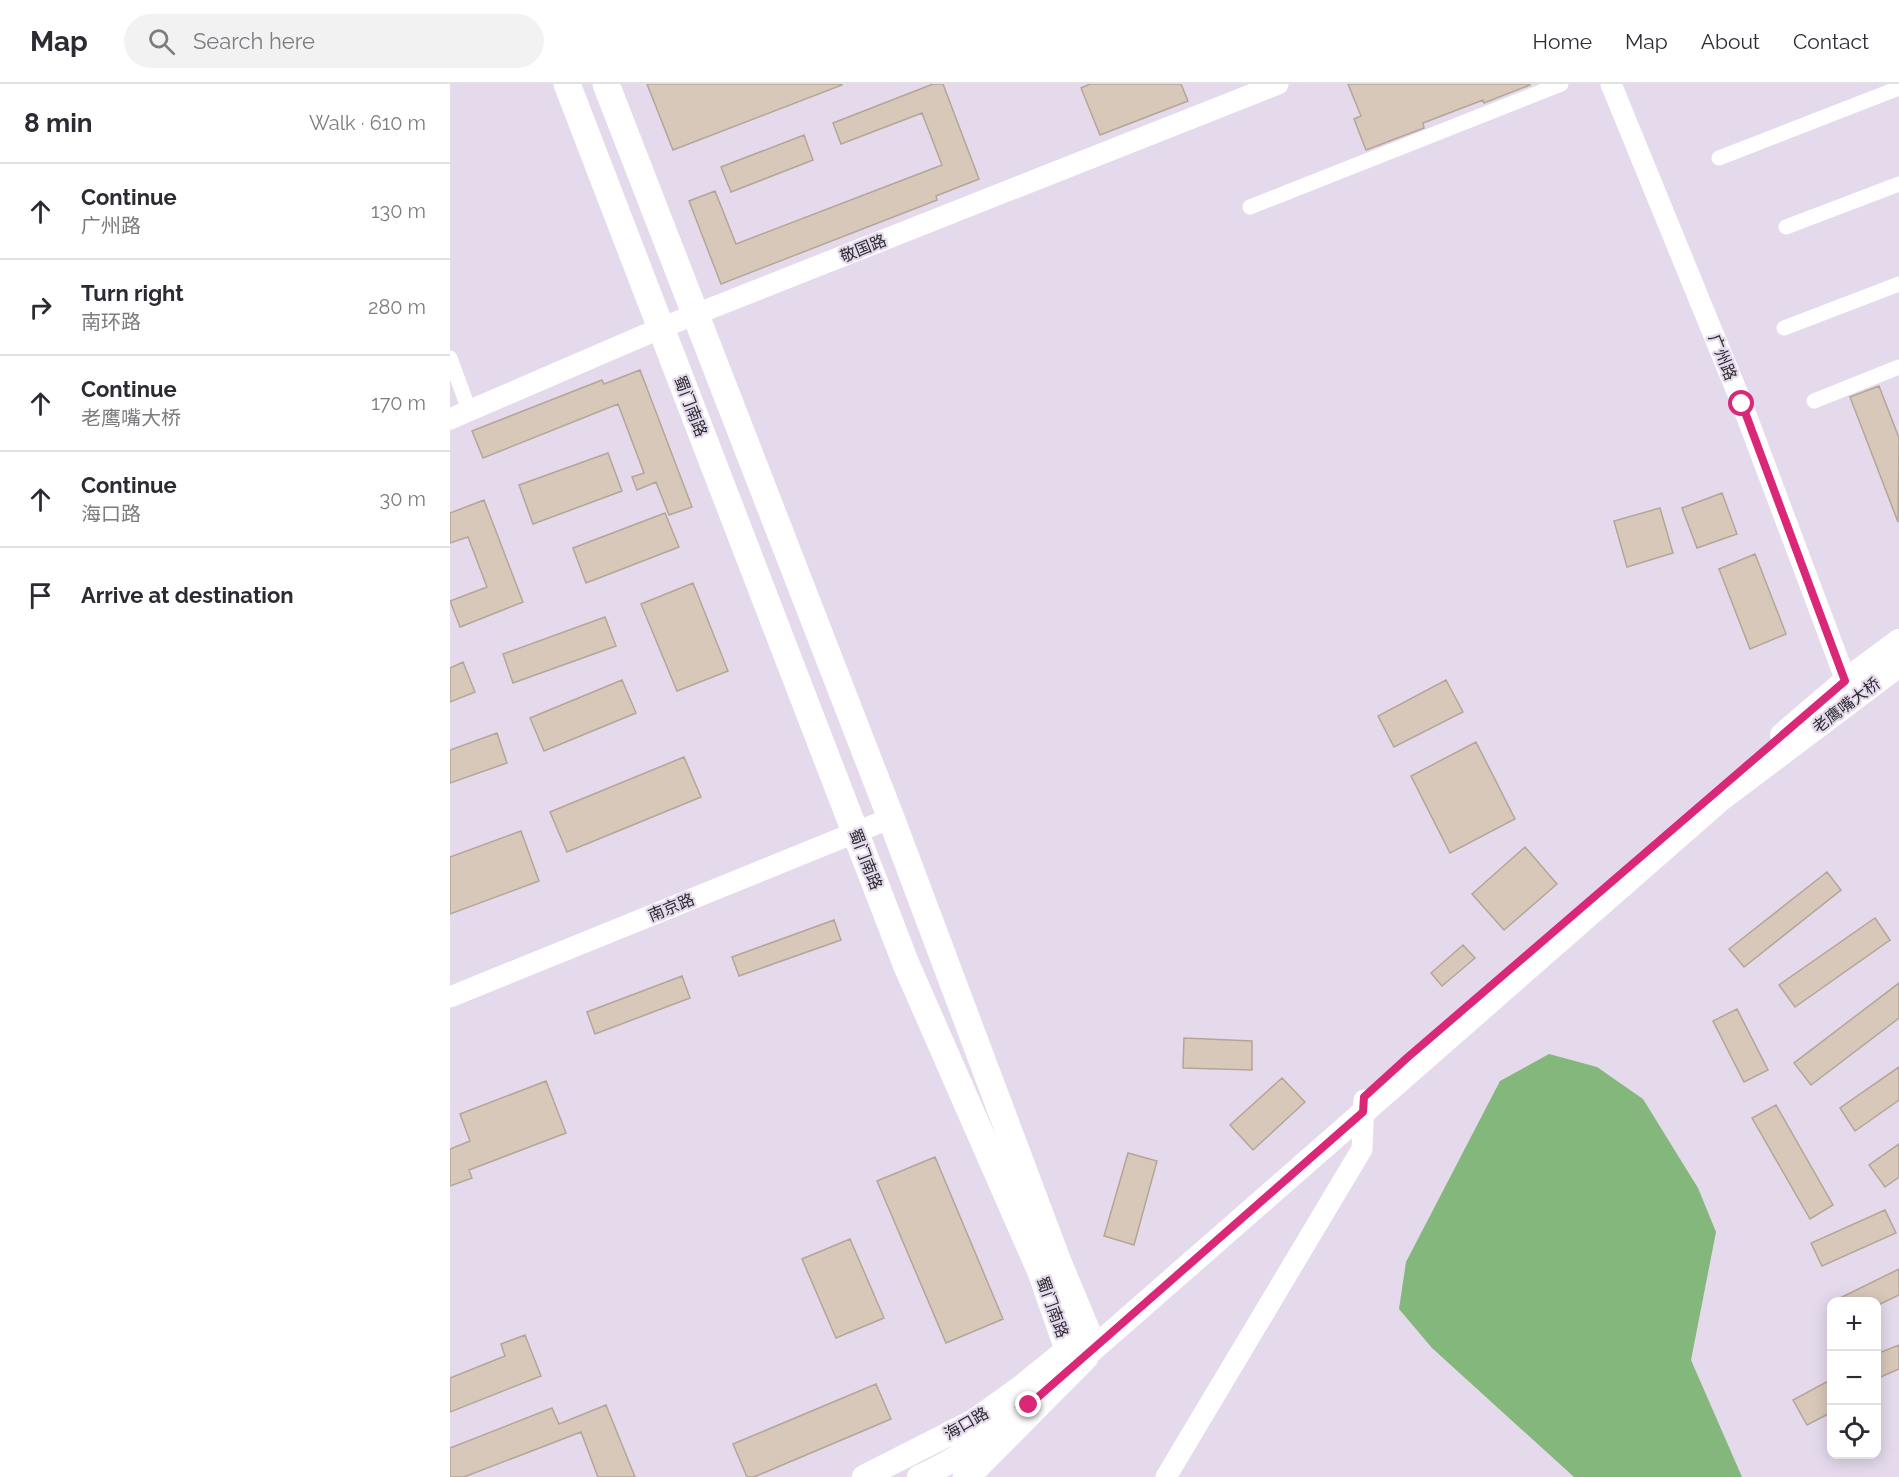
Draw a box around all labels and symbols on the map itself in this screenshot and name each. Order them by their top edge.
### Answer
street label: 敬国路 [837,231,889,266]
street label: 广州路 [1705,331,1740,383]
street label: 蜀门南路 [670,373,711,439]
route start [1728,390,1754,416]
street label: 老鹰嘴大桥 [1809,674,1884,737]
street label: 蜀门南路 [845,826,886,892]
street label: 南京路 [645,890,697,925]
street label: 蜀门南路 [1033,1274,1072,1340]
route end [1015,1391,1041,1417]
street label: 海口路 [941,1403,992,1444]

